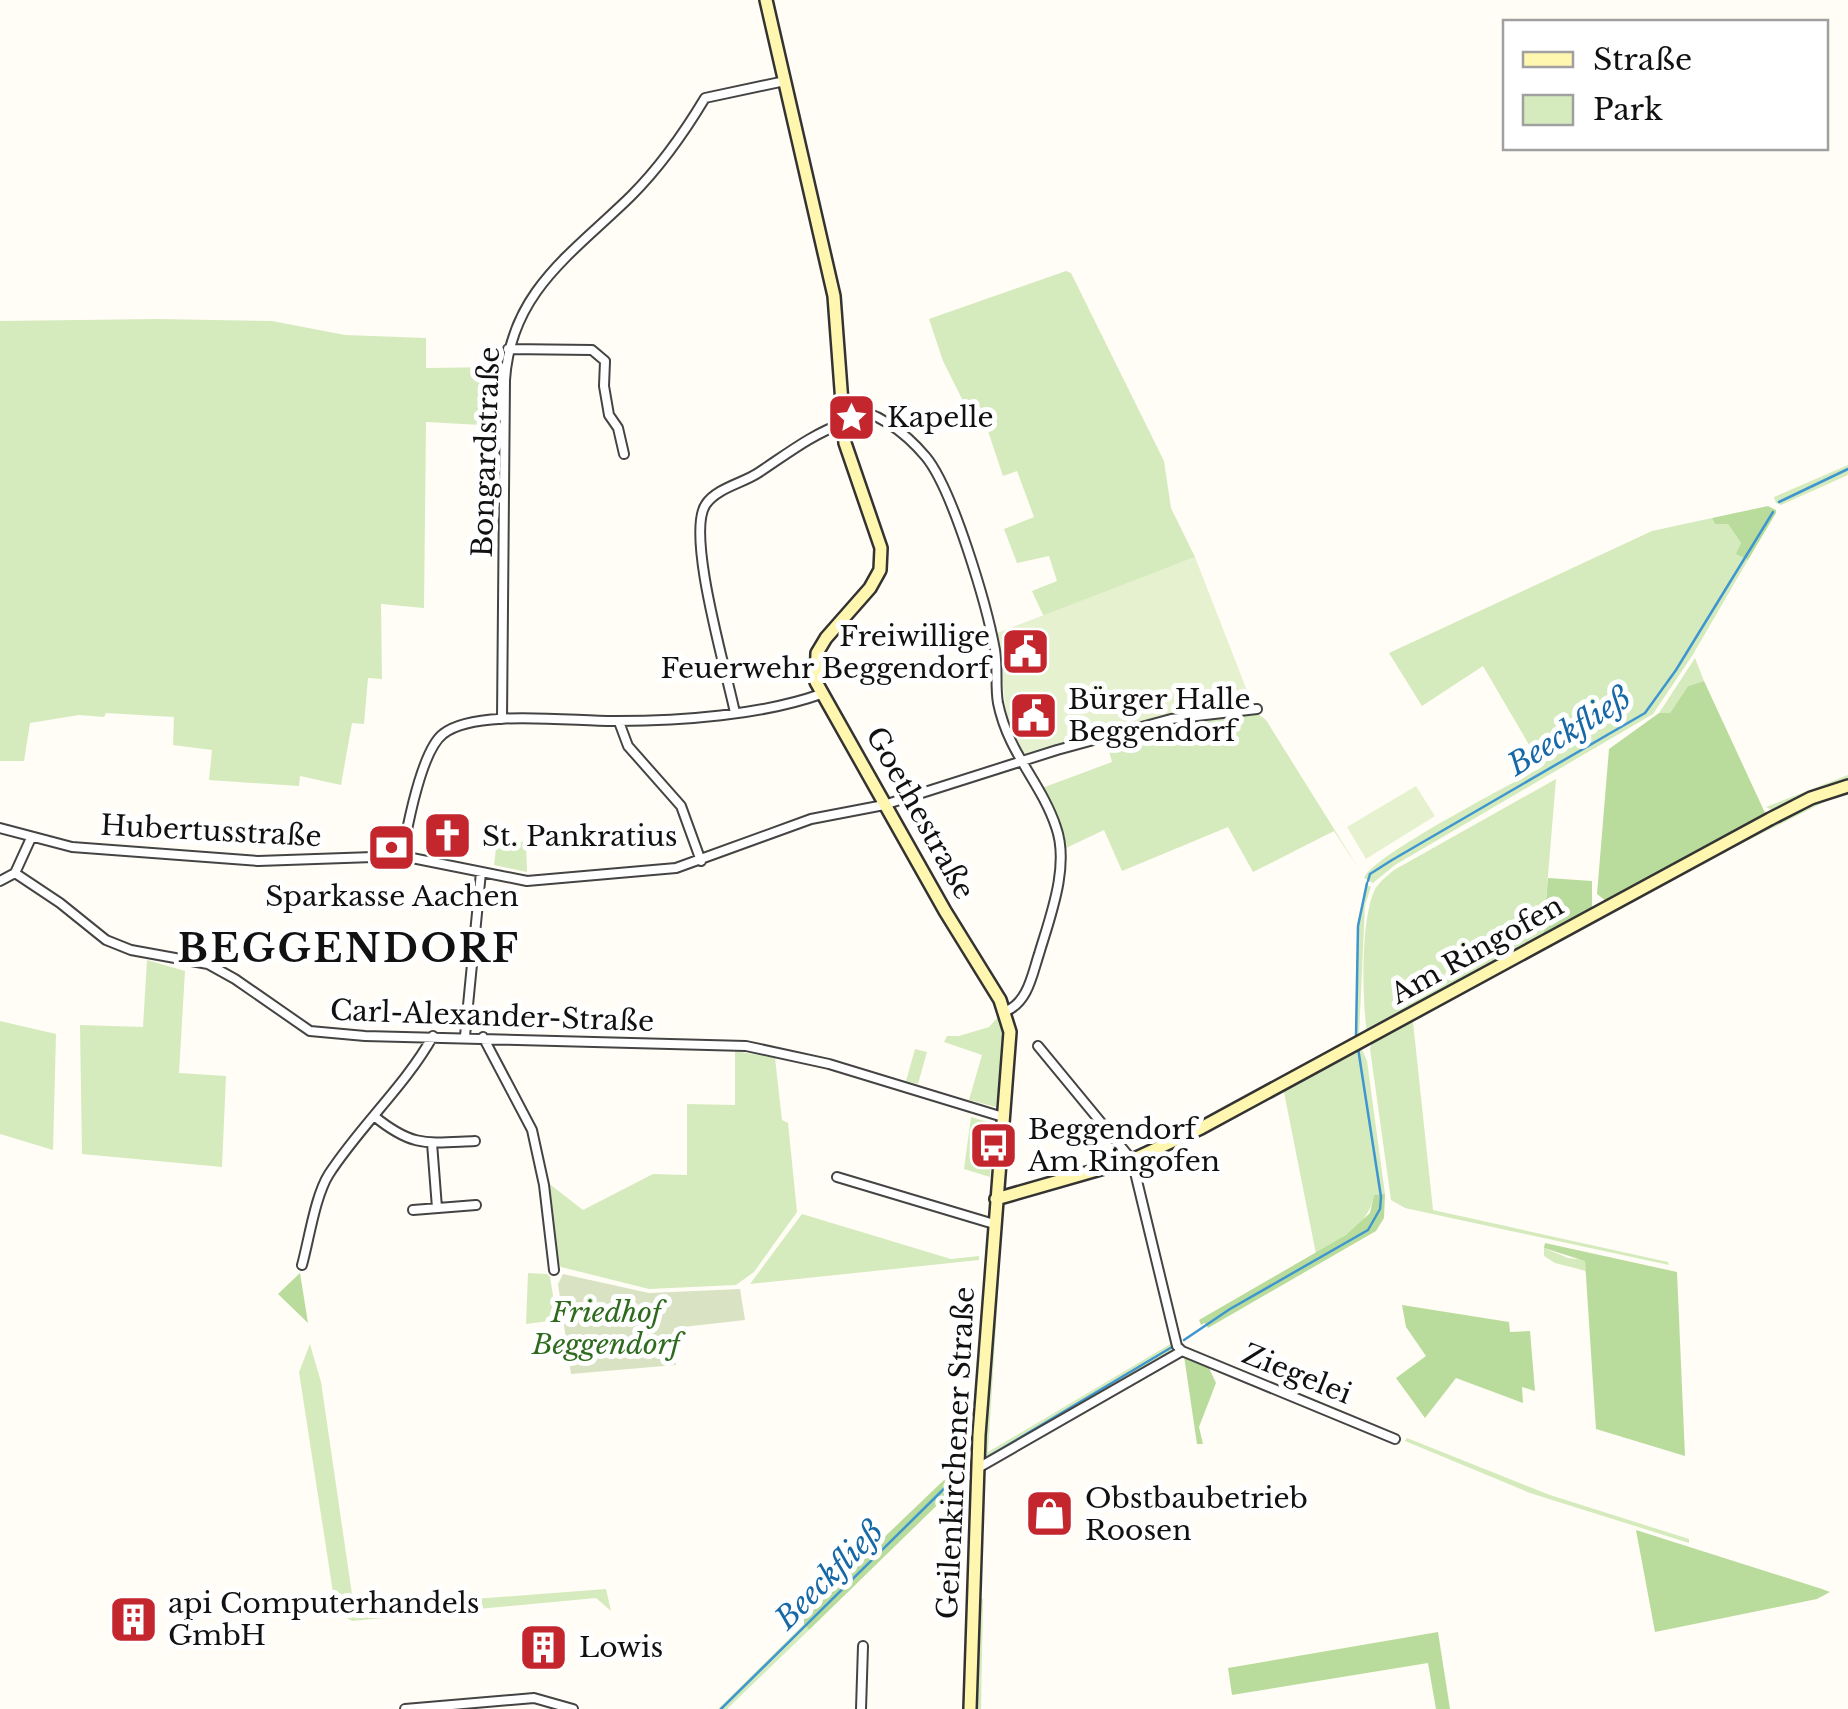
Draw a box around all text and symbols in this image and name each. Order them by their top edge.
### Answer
legend [1503,20,1828,150]
text: Straße [1593,41,1692,78]
text: Park [1593,91,1663,128]
street label: Bongardstraße [465,346,507,558]
place icon: Kapelle [826,391,878,443]
place label: Kapelle [887,400,994,435]
place label: Freiwillige Feuerwehr Beggendorf [660,619,993,686]
public building icon: Freiwillige Feuerwehr Beggendorf [999,626,1051,678]
water label: Beeckfließ [1500,679,1638,784]
place label: Bürger Halle Beggendorf [1068,682,1250,749]
public building icon: Bürger Halle Beggendorf [1007,689,1059,741]
street label: Goethestraße [858,721,982,905]
street label: Hubertusstraße [100,808,322,854]
church icon: St. Pankratius [421,810,473,862]
place label: St. Pankratius [482,819,677,854]
bank icon: Sparkasse Aachen [366,822,418,874]
place label: Sparkasse Aachen [265,879,519,914]
street label: Am Ringofen [1384,888,1569,1012]
district label: BEGGENDORF [177,925,521,972]
street label: Carl-Alexander-Straße [329,993,655,1039]
place label: Beggendorf Am Ringofen [1027,1112,1220,1179]
bus stop icon: Beggendorf Am Ringofen [967,1119,1019,1171]
street label: Geilenkirchener Straße [930,1286,982,1620]
park label: Friedhof Beggendorf [531,1295,687,1362]
street label: Ziegelei [1237,1336,1357,1412]
place label: Obstbaubetrieb Roosen [1085,1481,1308,1548]
shop icon: Obstbaubetrieb Roosen [1024,1488,1076,1540]
water label: Beeckfließ [766,1513,891,1638]
place label: api Computerhandels GmbH [168,1586,480,1653]
building icon: api Computerhandels GmbH [107,1593,159,1645]
building icon: Lowis [518,1621,570,1673]
place label: Lowis [579,1630,663,1665]

